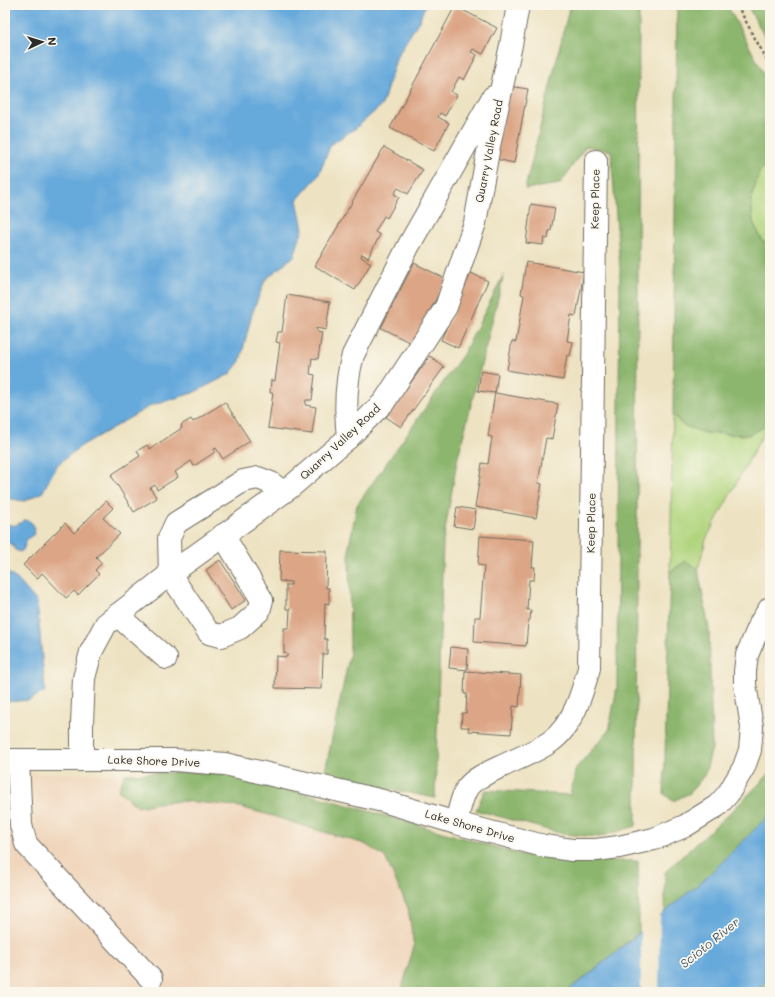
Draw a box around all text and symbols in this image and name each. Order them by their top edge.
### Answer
north arrow [22,22,62,62]
text: N [45,37,60,46]
street label: Quarry Valley Road [471,98,506,204]
street label: Keep Place [586,169,603,229]
street label: Quarry Valley Road [296,400,383,483]
street label: Keep Place [582,493,599,553]
street label: Lake Shore Drive [107,751,201,770]
street label: Lake Shore Drive [424,806,517,846]
water label: Scioto River [676,913,742,971]

